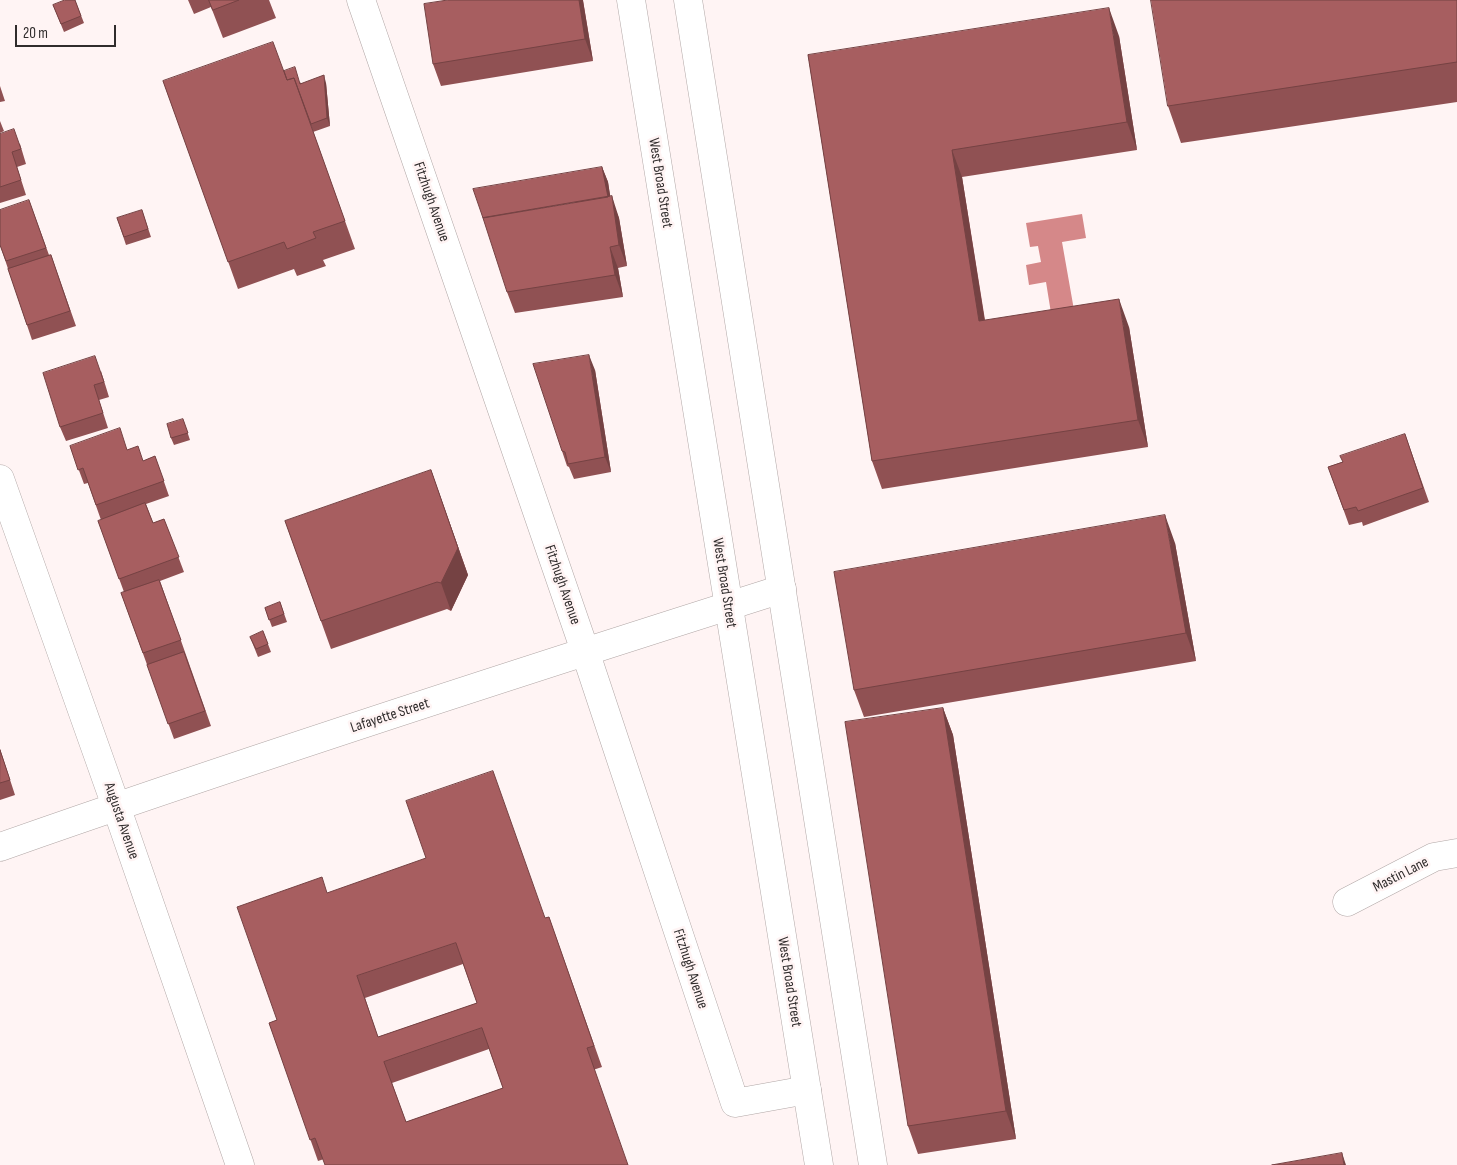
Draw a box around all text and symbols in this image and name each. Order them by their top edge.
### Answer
scale bar [18,15,119,47]
text: 20 m [23,24,48,43]
street label: West Broad Street [644,137,676,229]
street label: Fitzhugh Avenue [409,160,453,244]
street label: West Broad Street [708,537,740,629]
street label: Fitzhugh Avenue [540,543,584,627]
street label: Lafayette Street [348,695,432,737]
street label: Augusta Avenue [100,780,142,862]
street label: Mastin Lane [1370,853,1432,897]
street label: Fitzhugh Avenue [669,927,711,1011]
street label: West Broad Street [773,936,805,1028]

